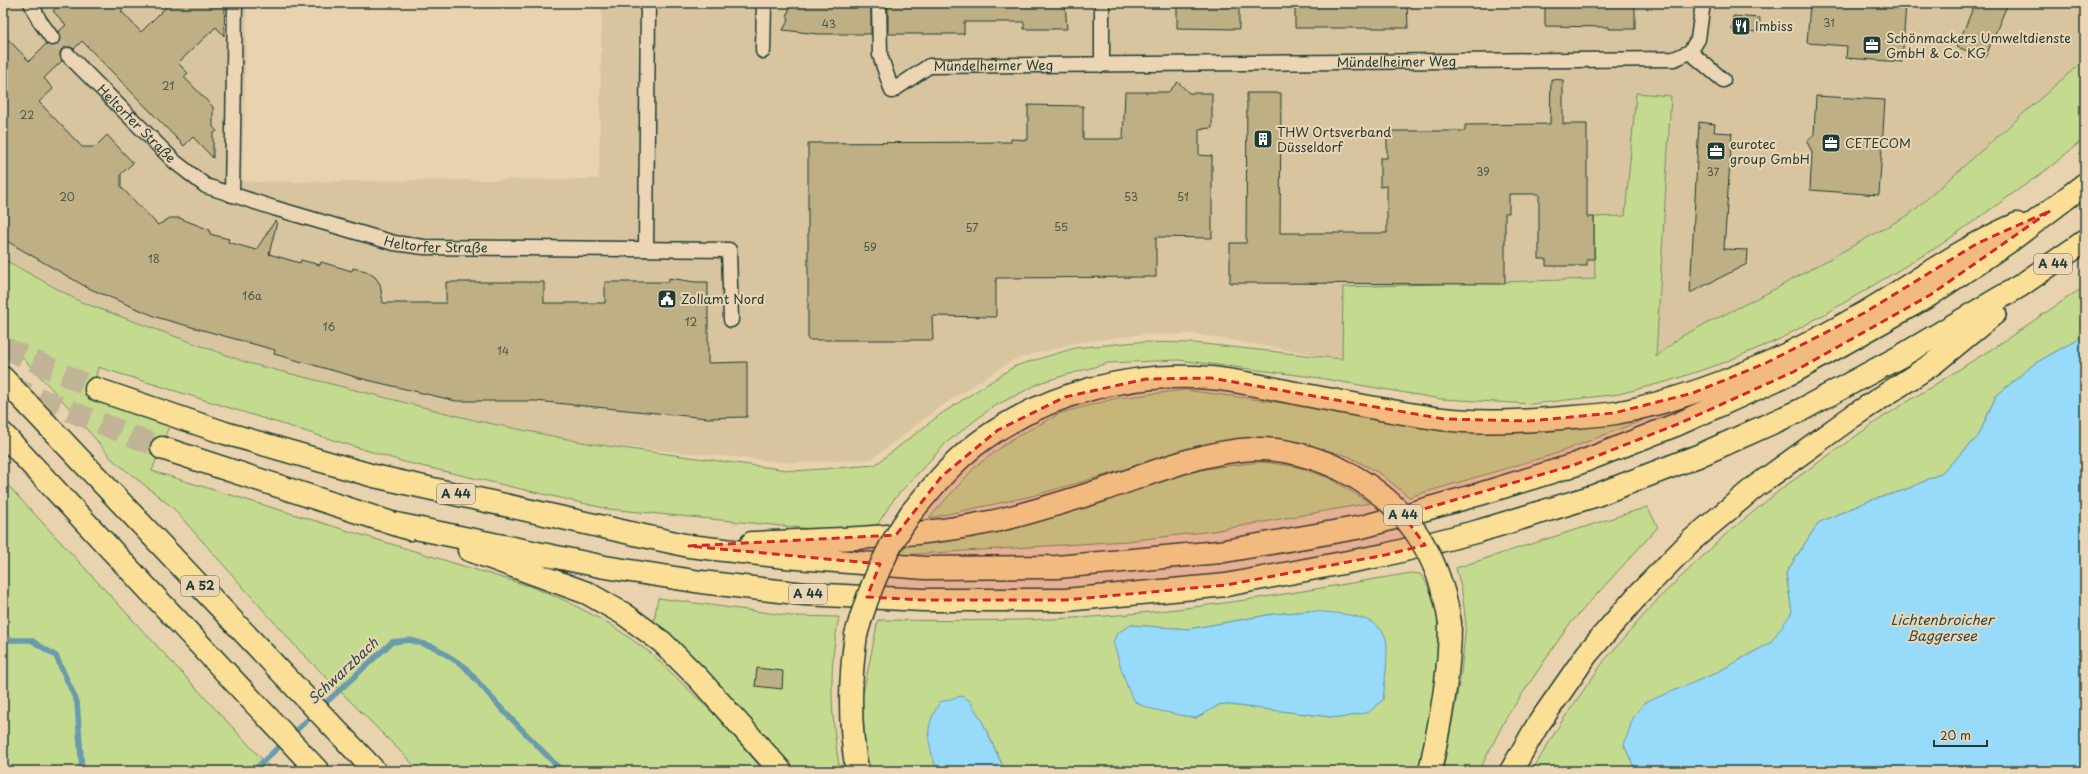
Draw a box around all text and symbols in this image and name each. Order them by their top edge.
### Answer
house number: 31 [1823,14,1835,31]
house number: 43 [822,15,836,32]
restaurant icon: Imbiss [1730,15,1752,37]
place label: Imbiss [1755,16,1793,35]
place label: Schönmackers Umweltdienste GmbH & Co. KG [1886,28,2071,62]
office icon: Schönmackers Umweltdienste GmbH & Co. KG [1861,34,1883,56]
street label: Mündelheimer Weg [1337,51,1456,71]
street label: Mündelheimer Weg [934,55,1053,75]
house number: 21 [162,77,174,94]
street label: Heltorfer Straße [93,80,181,167]
house number: 22 [20,106,34,123]
place label: THW Ortsverband Düsseldorf [1277,122,1391,156]
building icon: THW Ortsverband Düsseldorf [1252,128,1274,150]
office icon: CETECOM [1820,132,1842,154]
place label: CETECOM [1845,133,1911,152]
place label: eurotec group GmbH [1730,134,1810,168]
office icon: eurotec group GmbH [1705,140,1727,162]
house number: 39 [1476,163,1490,180]
house number: 37 [1707,163,1720,180]
house number: 20 [59,188,75,205]
house number: 53 [1124,188,1138,205]
house number: 51 [1177,188,1189,205]
house number: 55 [1054,218,1068,235]
house number: 57 [965,219,979,236]
street label: Heltorfer Straße [382,231,488,257]
house number: 59 [863,238,877,255]
house number: 18 [148,250,160,267]
road number: A 44 [2034,254,2072,274]
house number: 16a [242,287,262,304]
public building icon: Zollamt Nord [656,288,678,310]
place label: Zollamt Nord [681,289,765,308]
house number: 12 [685,313,698,330]
house number: 16 [323,318,336,335]
house number: 14 [497,342,509,359]
road number: A 44 [437,484,475,504]
road number: A 44 [1384,505,1422,525]
road number: A 52 [181,576,219,596]
road number: A 44 [789,584,827,604]
water label: Lichtenbroicher Baggersee [1890,609,1996,646]
water label: Schwarzbach [303,632,383,709]
scale bar [1934,722,1987,748]
text: 20 m [1940,726,1971,744]

